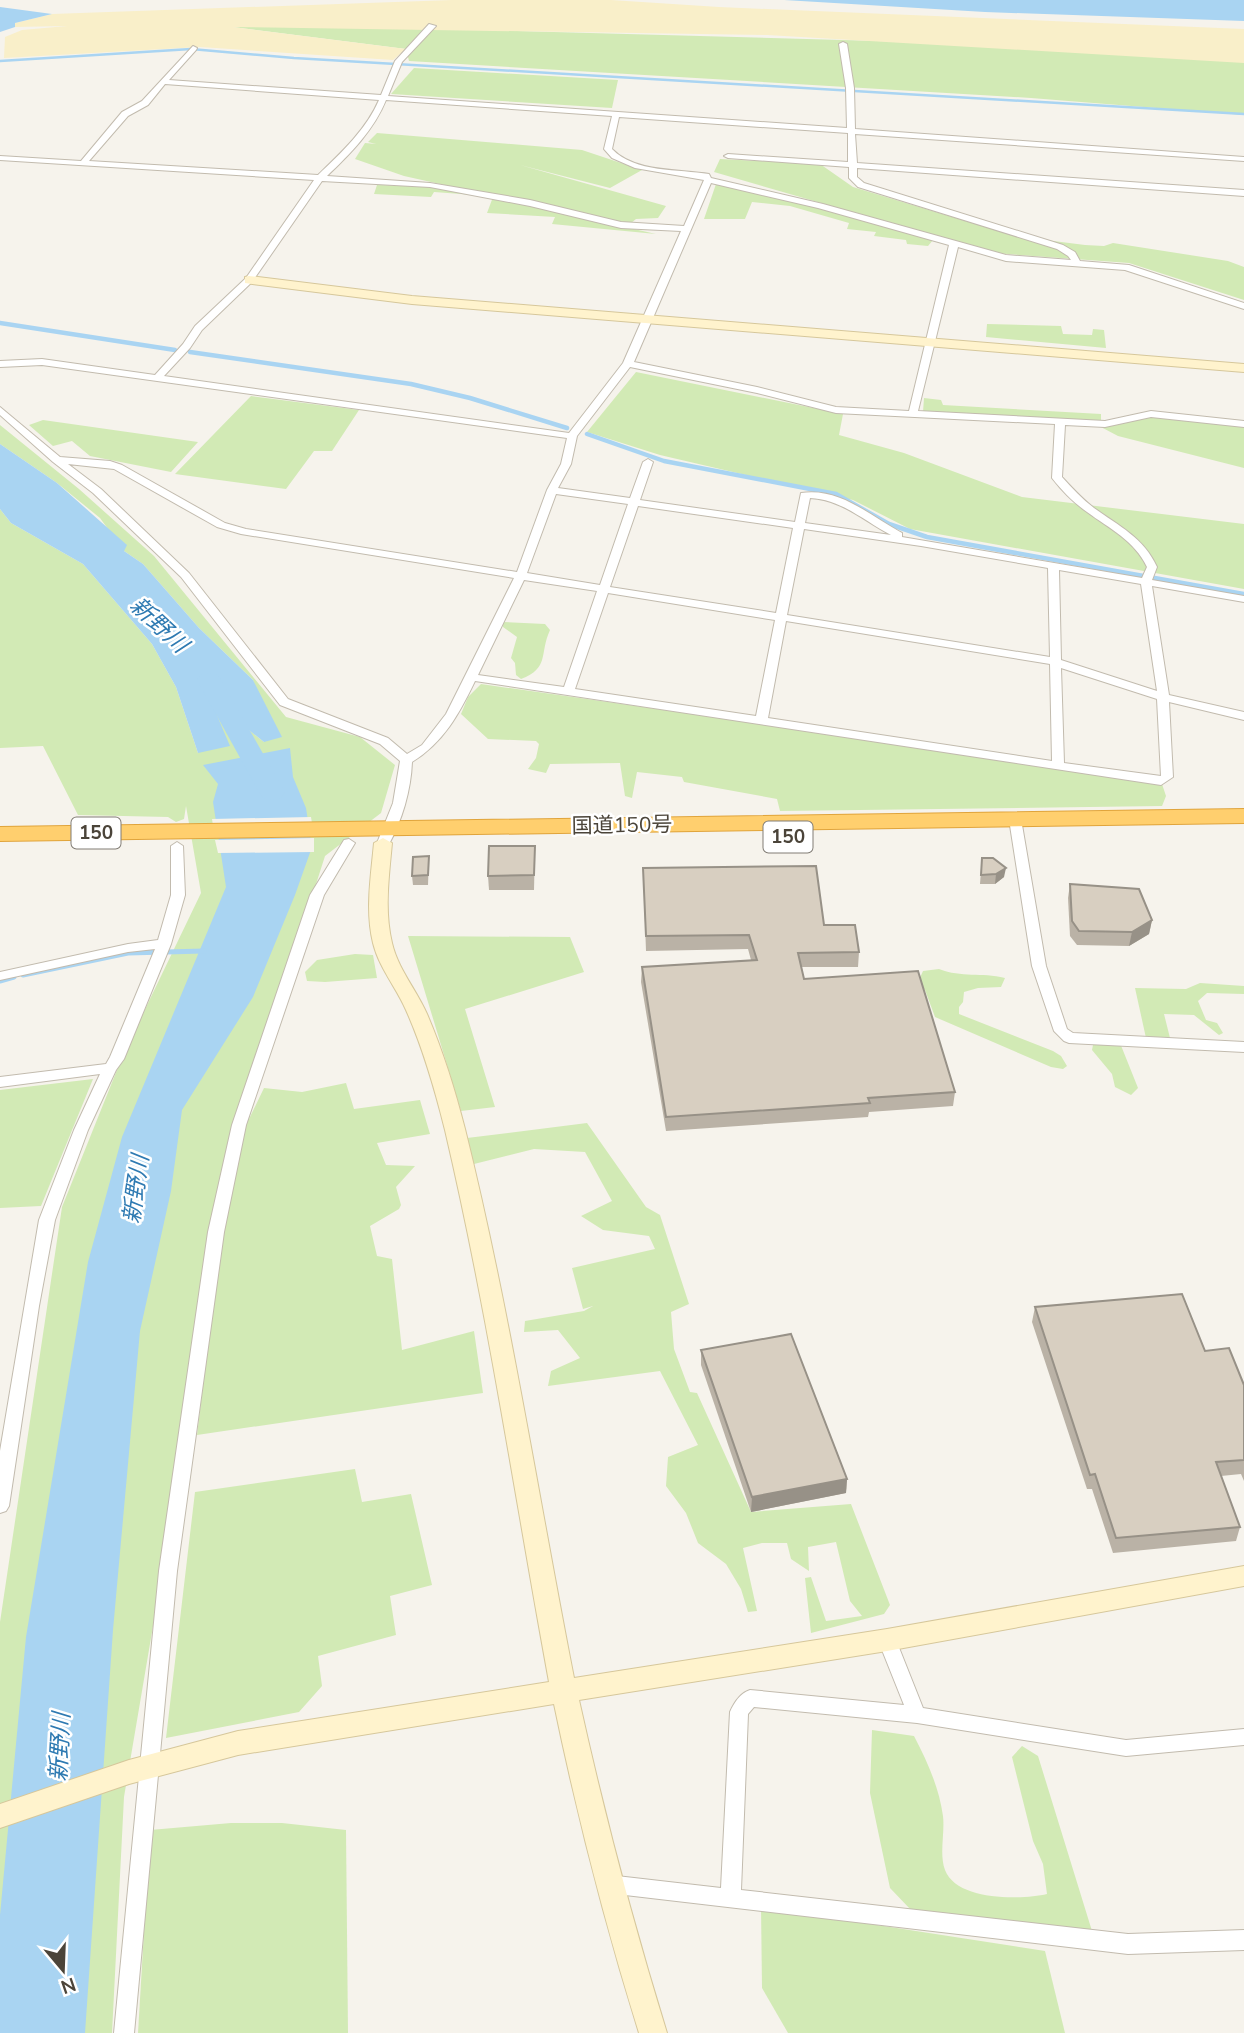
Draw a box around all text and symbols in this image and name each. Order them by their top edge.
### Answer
water label: 新野川 [123,590,197,662]
street label: 国道150号 [571,810,673,840]
road number: 150 [72,818,120,848]
road number: 150 [764,822,812,852]
water label: 新野川 [116,1150,157,1225]
water label: 新野川 [43,1709,77,1782]
north arrow [28,1935,98,2005]
text: N [57,1971,79,2000]

